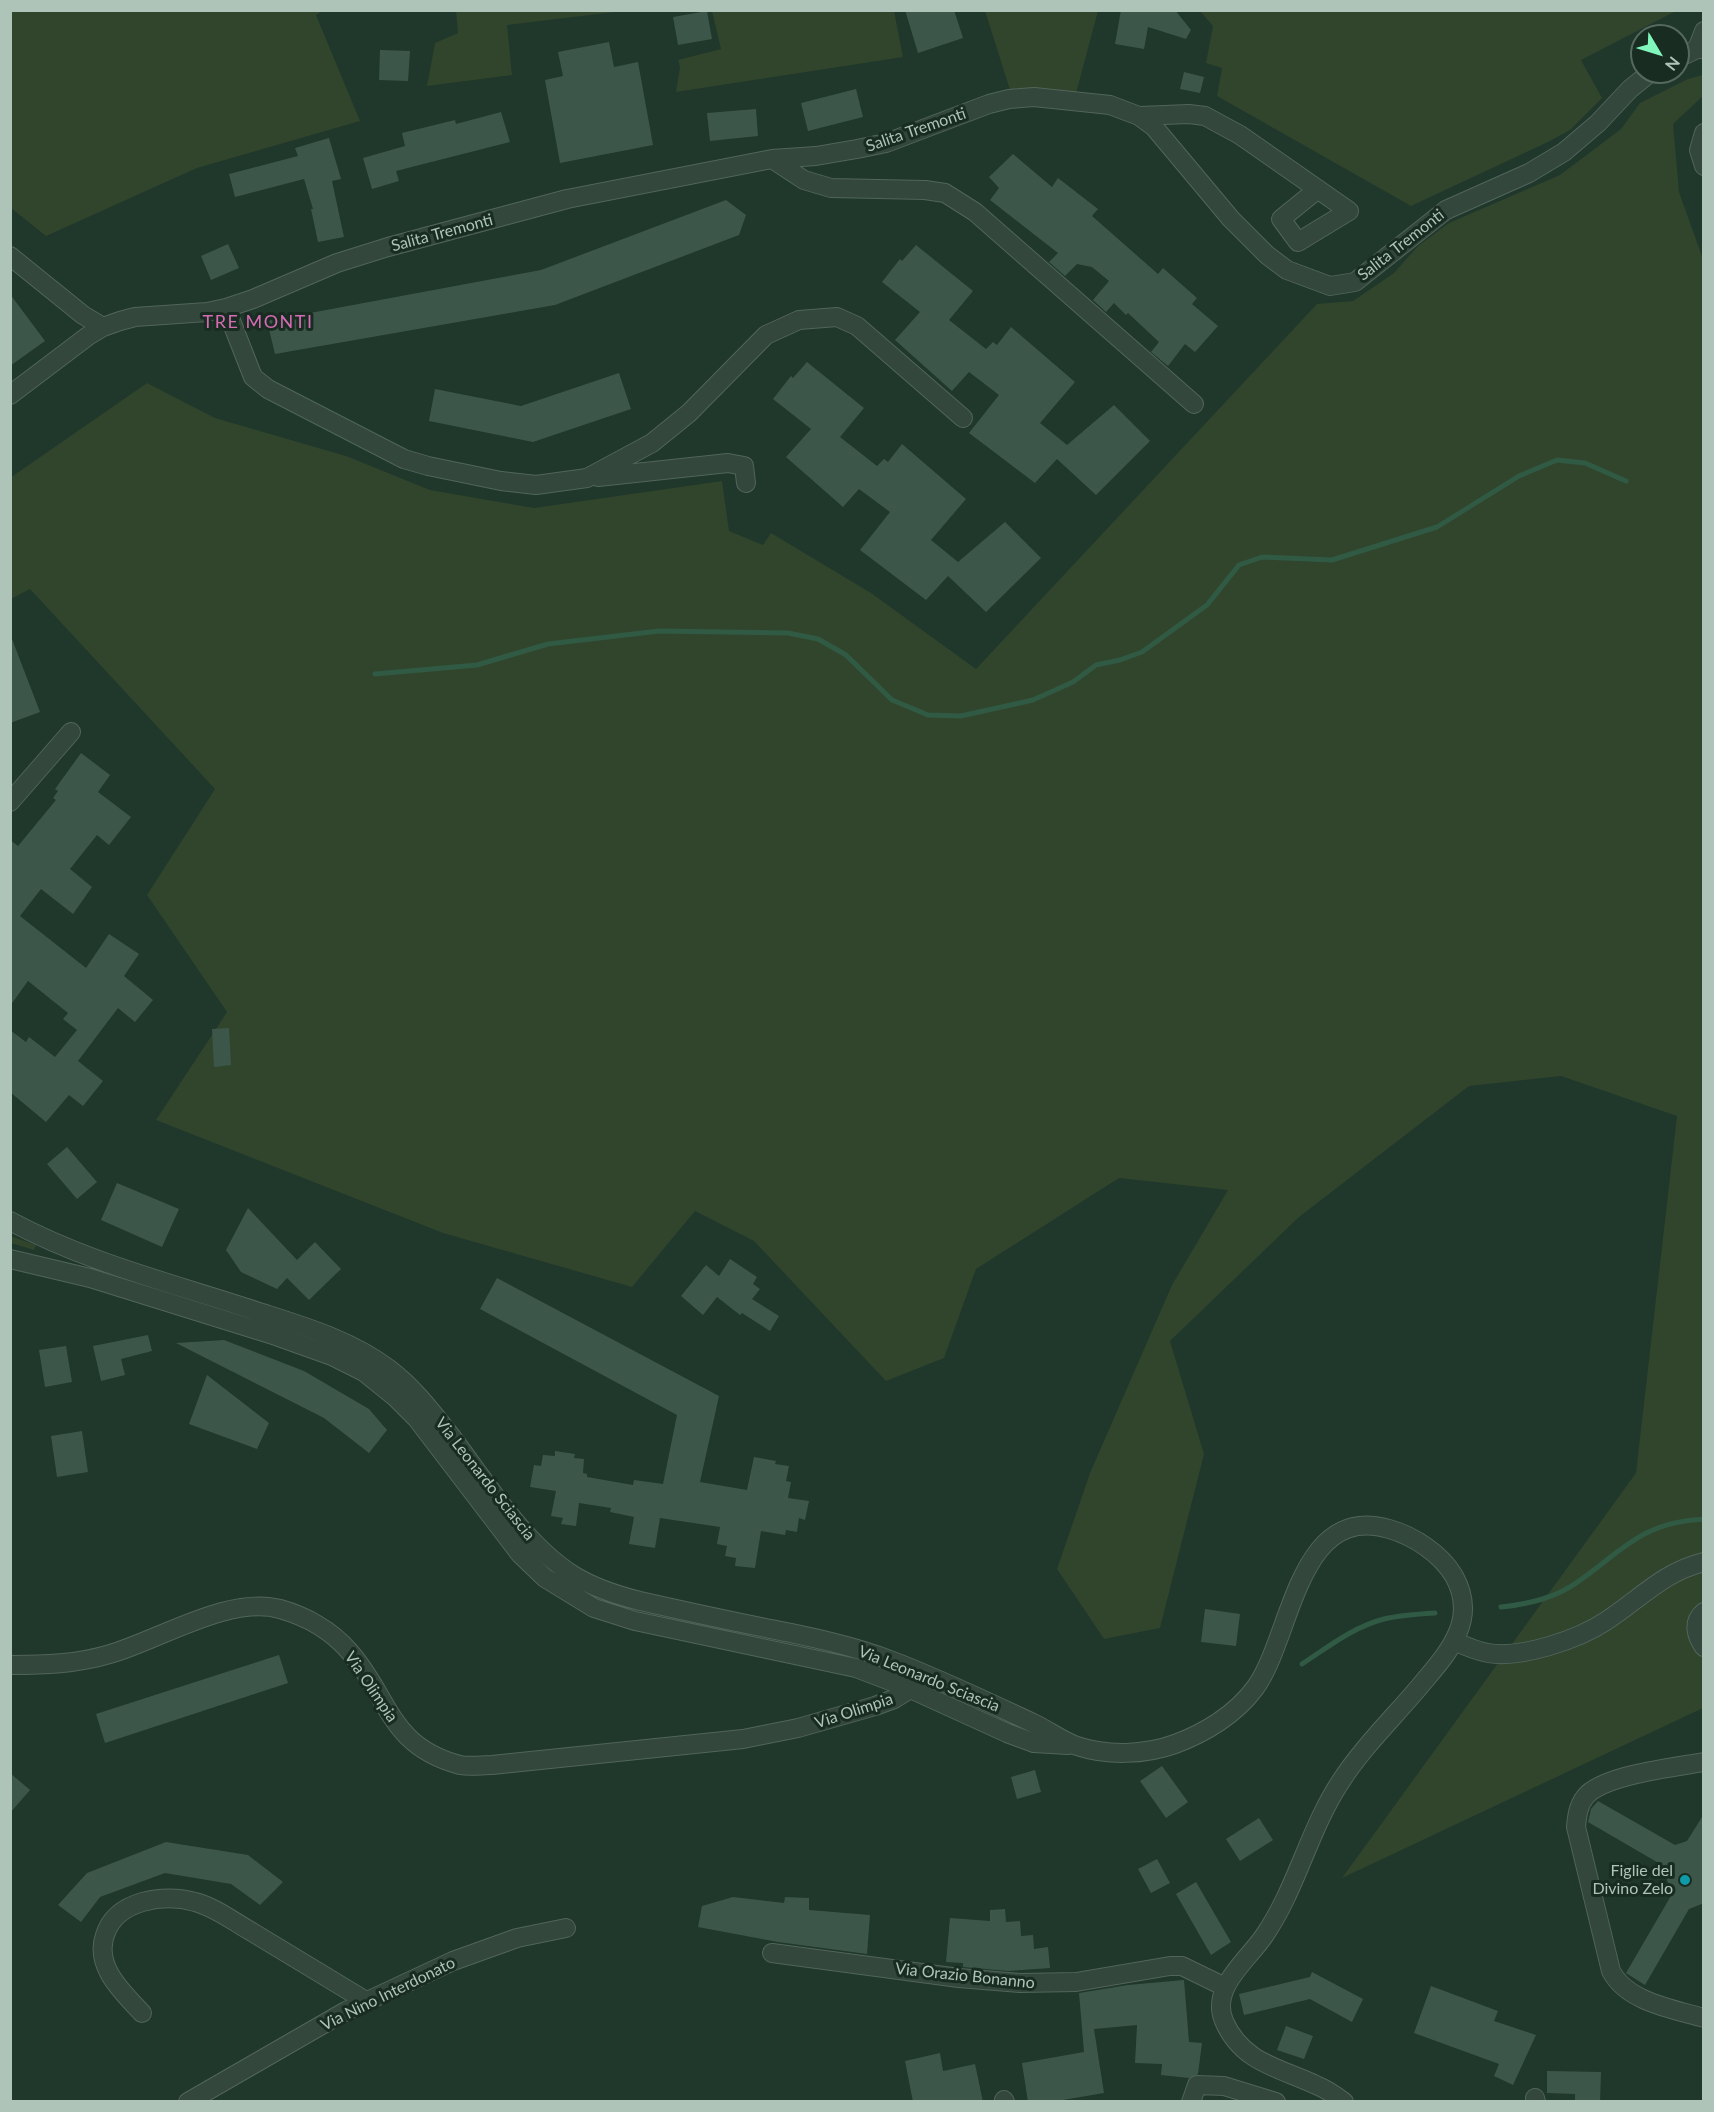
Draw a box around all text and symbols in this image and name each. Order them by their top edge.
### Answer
north arrow [1630,24,1690,84]
text: N [1662,53,1684,75]
street label: Salita Tremonti [863,104,969,156]
street label: Salita Tremonti [1354,205,1448,285]
street label: Salita Tremonti [389,210,495,256]
district label: TRE MONTI [203,311,313,333]
street label: Via Leonardo Sciascia [431,1414,539,1544]
street label: Via Leonardo Sciascia [855,1642,1003,1716]
street label: Via Olimpia [340,1648,402,1726]
street label: Via Olimpia [813,1689,895,1733]
place label: Figlie del Divino Zelo [1592,1861,1673,1899]
marker: Figlie del Divino Zelo [1678,1873,1692,1887]
street label: Via Nino Interdonato [318,1953,458,2035]
street label: Via Orazio Bonanno [894,1959,1036,1993]

